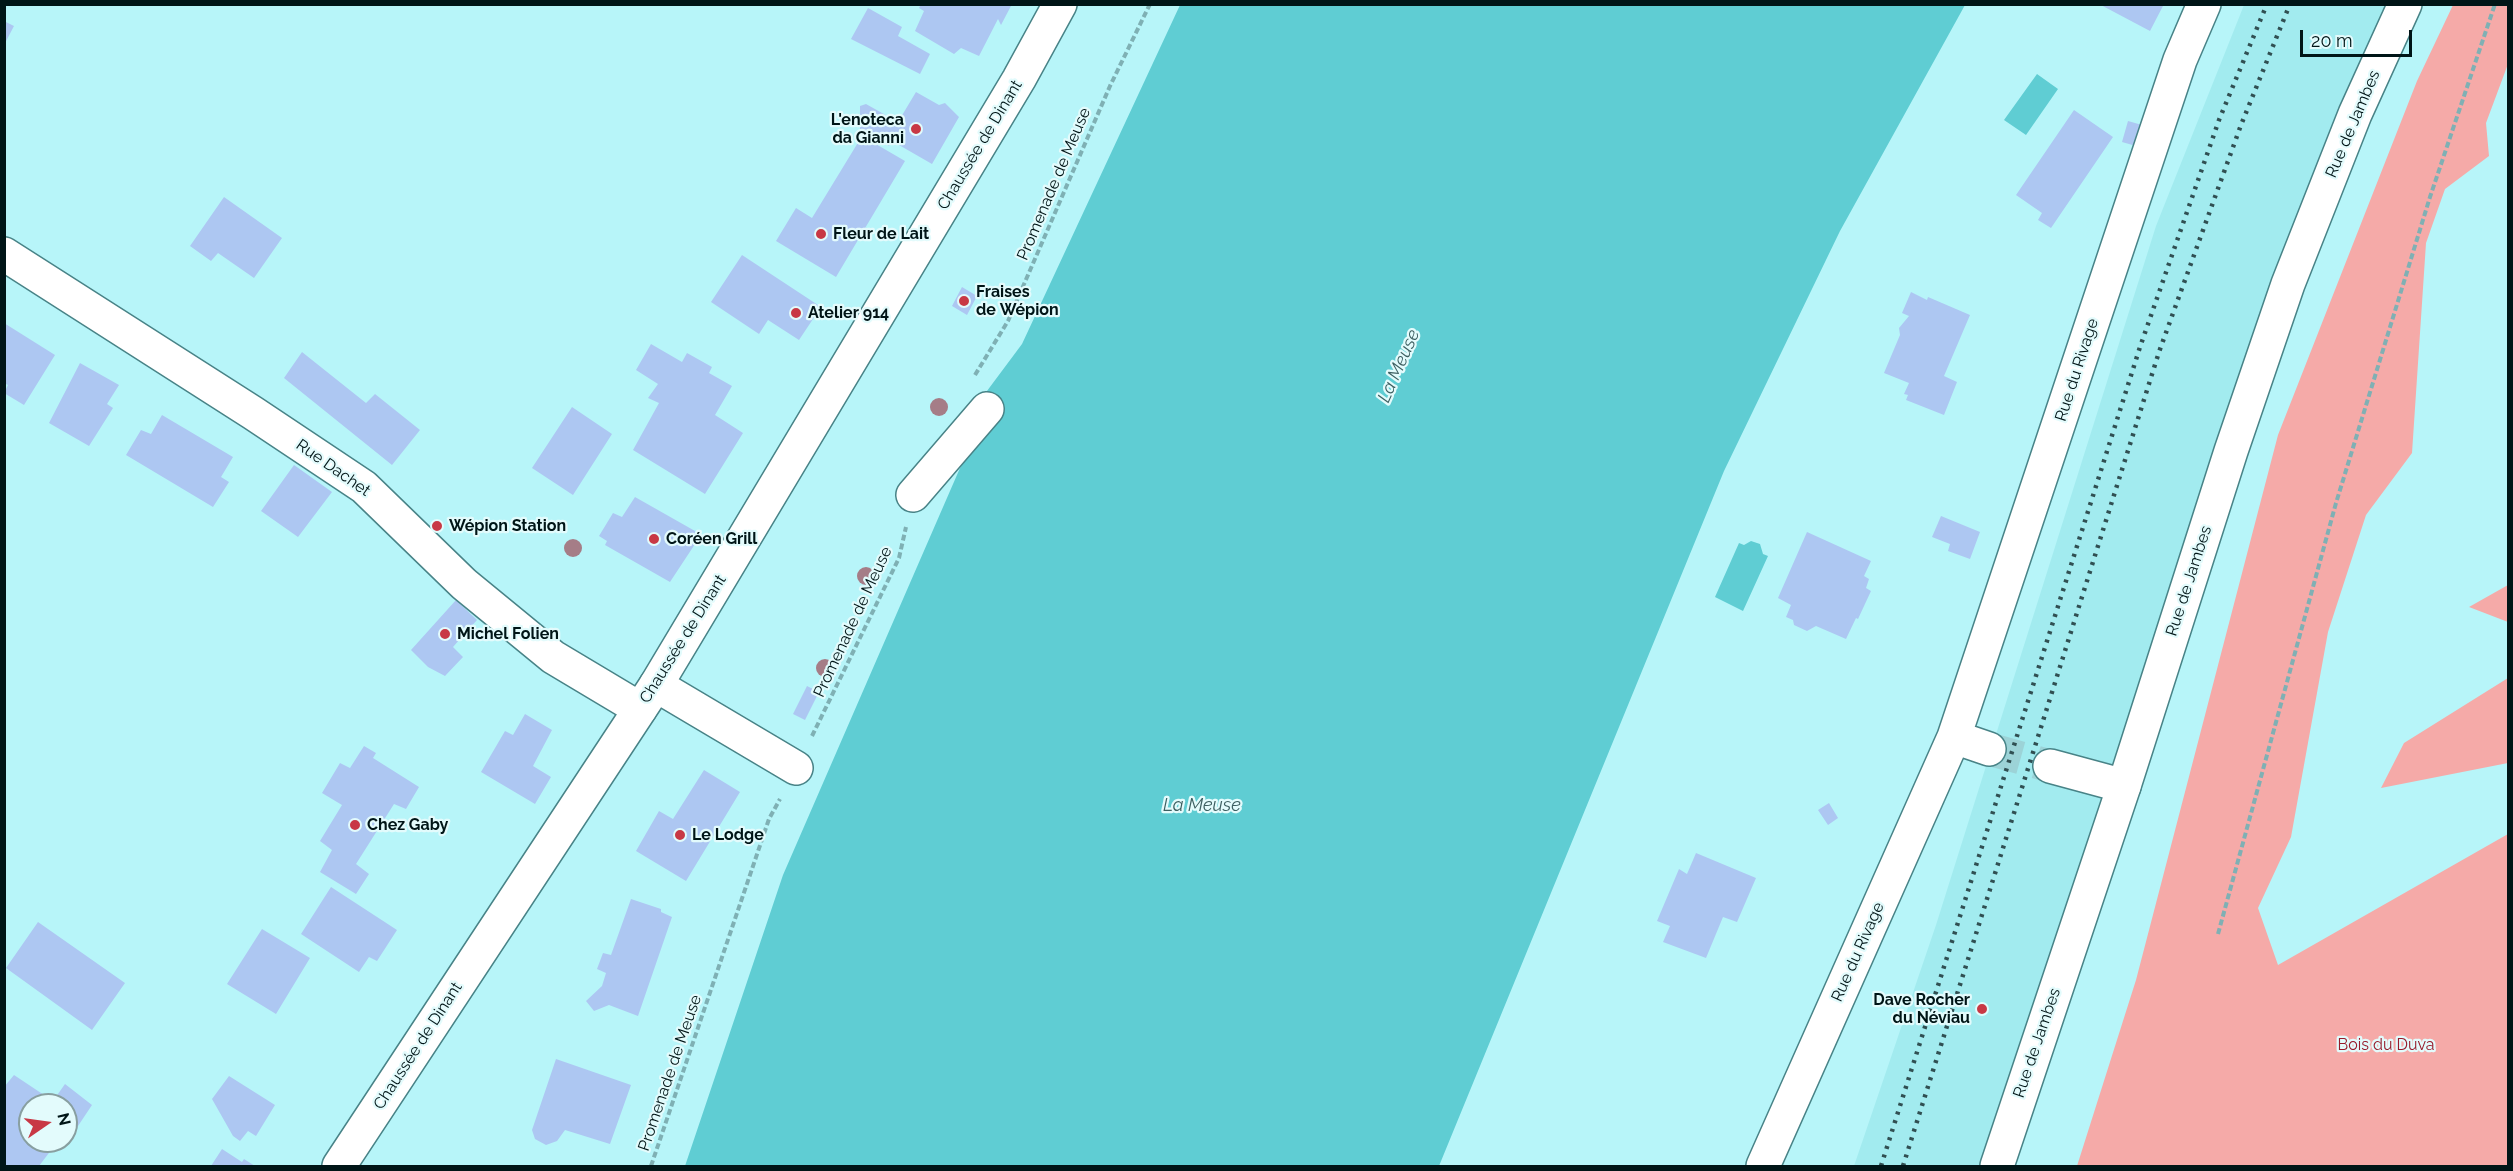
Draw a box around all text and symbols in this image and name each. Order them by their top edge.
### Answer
scale bar [2303,18,2416,56]
text: 20 m [2311,30,2353,51]
street label: Rue de Jambes [2322,67,2384,181]
street label: Chaussée de Dinant [934,77,1026,213]
street label: Promenade de Meuse [1013,105,1095,263]
place label: L'enoteca da Gianni [831,110,904,148]
marker: L'enoteca da Gianni [909,122,923,136]
place label: Fleur de Lait [833,224,929,244]
marker: Fleur de Lait [814,227,828,241]
place label: Fraises de Wépion [976,282,1059,320]
marker: Fraises de Wépion [957,294,971,308]
place label: Atelier 914 [808,303,889,323]
marker: Atelier 914 [789,306,803,320]
street label: Rue du Rivage [2051,316,2103,424]
water label: La Meuse [1373,326,1425,406]
street label: Rue Dachet [292,435,374,501]
place label: Wépion Station [449,516,566,536]
marker: Wépion Station [430,519,444,533]
street label: Rue de Jambes [2162,523,2216,639]
place label: Coréen Grill [666,529,757,549]
marker: Coréen Grill [647,532,661,546]
street label: Promenade de Meuse [810,544,896,700]
street label: Chaussée de Dinant [636,571,730,707]
place label: Michel Folien [457,624,559,644]
marker: Michel Folien [438,627,452,641]
water label: La Meuse [1163,795,1241,817]
place label: Chez Gaby [367,815,448,835]
marker: Chez Gaby [348,818,362,832]
place label: Le Lodge [692,825,764,845]
marker: Le Lodge [673,828,687,842]
street label: Rue du Rivage [1827,899,1889,1005]
street label: Chaussée de Dinant [370,979,466,1113]
street label: Rue de Jambes [2009,986,2065,1100]
place label: Dave Rocher du Néviau [1873,990,1970,1028]
street label: Promenade de Meuse [634,992,706,1154]
marker: Dave Rocher du Néviau [1975,1002,1989,1016]
park label: Bois du Duva [2338,1035,2434,1055]
north arrow [18,1093,78,1153]
text: N [53,1111,75,1127]

